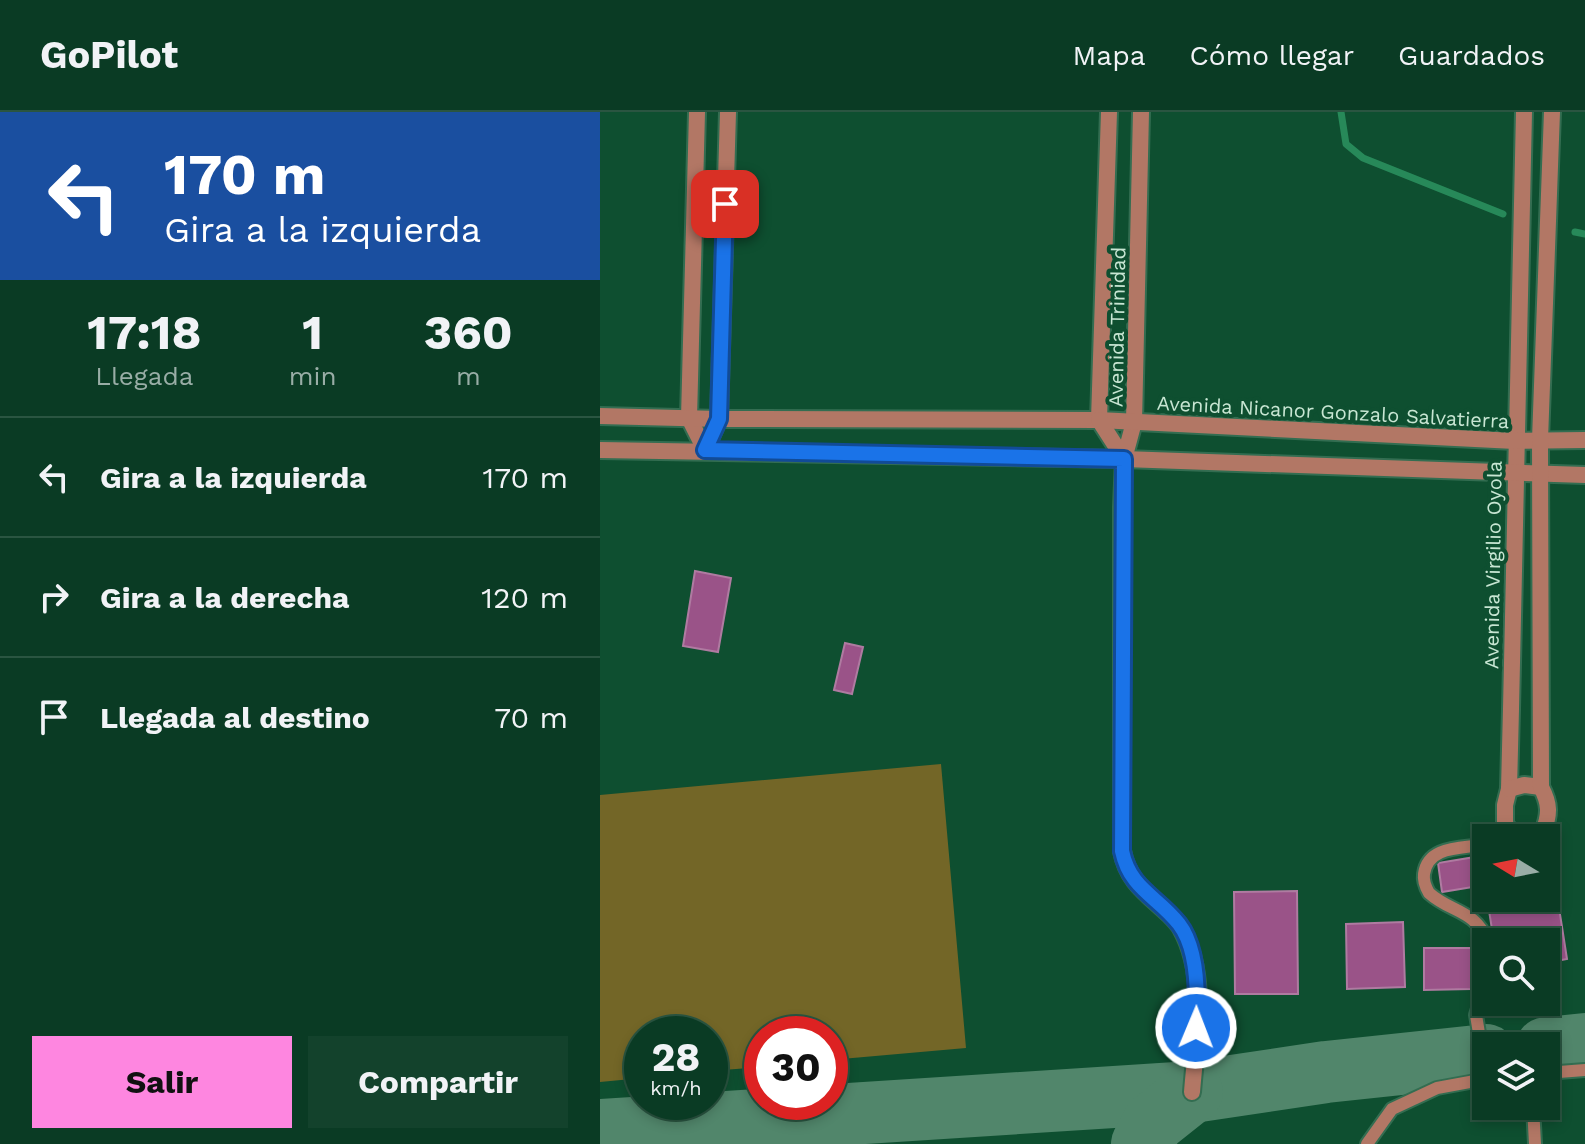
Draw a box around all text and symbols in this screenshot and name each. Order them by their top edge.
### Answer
text: GoPilot [40,33,178,77]
text: Mapa [1073,39,1146,72]
text: Cómo llegar [1190,39,1354,72]
text: Guardados [1398,39,1545,72]
text: 170 m [164,142,326,208]
icon: left [32,144,136,248]
pin [691,170,759,238]
icon: arrive [703,182,747,226]
text: Gira a la izquierda [164,209,481,251]
street label: Avenida Trinidad [1104,247,1130,407]
text: 17:18 [87,304,202,361]
text: 1 [302,304,323,361]
text: 360 [424,304,513,361]
text: Llegada [95,361,193,391]
text: min [289,361,337,391]
text: m [456,361,481,391]
street label: Avenida Nicanor Gonzalo Salvatierra [1156,391,1510,433]
icon: left [32,455,76,499]
text: Gira a la izquierda [100,460,367,495]
text: 170 m [483,460,568,495]
street label: Avenida Virgilio Oyola [1479,461,1507,669]
icon: right [32,575,76,619]
text: Gira a la derecha [100,580,349,615]
text: 120 m [481,580,568,615]
icon: arrive [32,695,76,739]
text: Llegada al destino [100,700,370,735]
text: 70 m [494,700,568,735]
north arrow [1472,824,1560,912]
map controls [1472,824,1560,1120]
button: search [1472,928,1560,1016]
position arrow [1154,986,1238,1070]
speed limit sign: 30 [744,1016,848,1120]
button: layers [1472,1032,1560,1120]
text: 28 [652,1034,700,1081]
button: Salir [32,1036,292,1128]
button: Compartir [308,1036,568,1128]
text: km/h [650,1076,702,1100]

